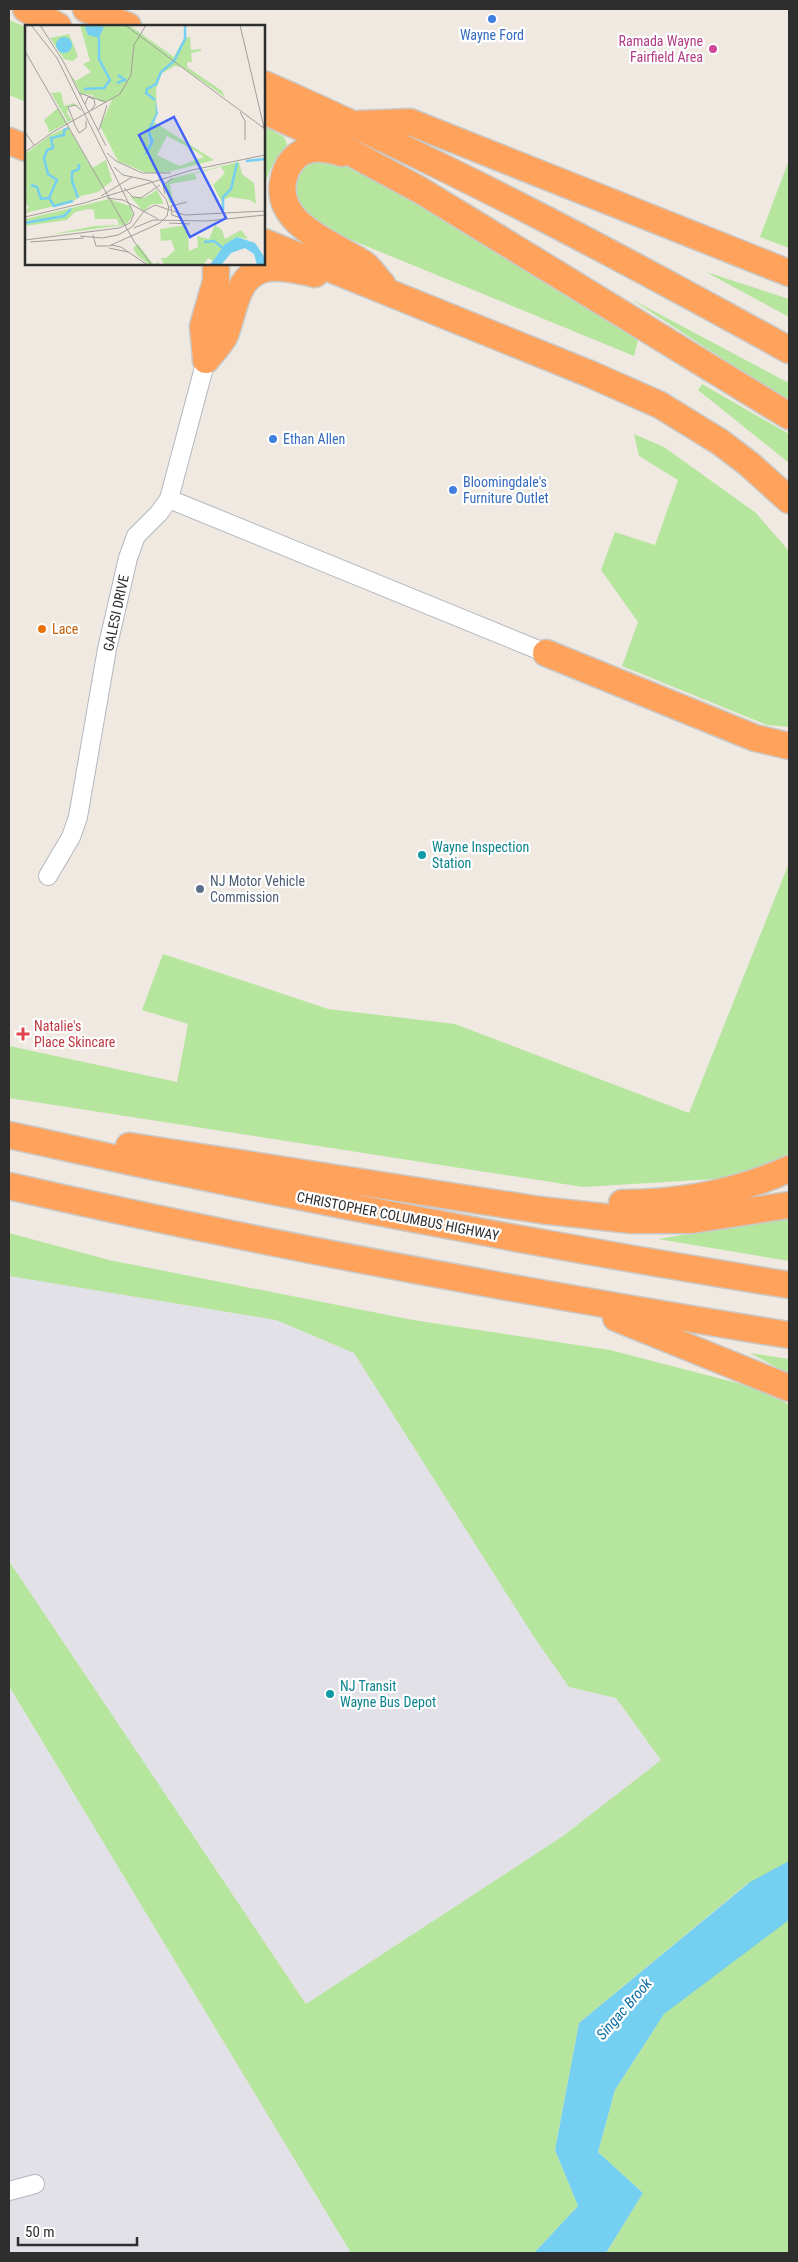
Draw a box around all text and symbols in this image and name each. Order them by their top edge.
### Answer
marker: Wayne Ford [486,13,498,25]
inset map [25,25,265,265]
place label: Wayne Ford [460,27,524,43]
place label: Ramada Wayne Fairfield Area [619,33,703,65]
marker: Ramada Wayne Fairfield Area [707,43,719,55]
place label: Ethan Allen [283,431,345,447]
marker: Ethan Allen [267,433,279,445]
place label: Bloomingdale's Furniture Outlet [463,474,549,506]
marker: Bloomingdale's Furniture Outlet [447,484,459,496]
street label: GALESI DRIVE [100,573,132,653]
place label: Lace [52,621,79,637]
marker: Lace [36,623,48,635]
place label: Wayne Inspection Station [432,839,529,871]
marker: Wayne Inspection Station [416,849,428,861]
place label: NJ Motor Vehicle Commission [210,873,306,905]
marker: NJ Motor Vehicle Commission [194,883,206,895]
place label: Natalie's Place Skincare [34,1018,116,1050]
marker: Natalie's Place Skincare [16,1027,30,1041]
street label: CHRISTOPHER COLUMBUS HIGHWAY [296,1189,501,1244]
place label: NJ Transit Wayne Bus Depot [340,1678,436,1710]
marker: NJ Transit Wayne Bus Depot [324,1688,336,1700]
water label: Singac Brook [592,1974,656,2043]
scale bar [18,2214,136,2246]
text: 50 m [25,2223,55,2241]

